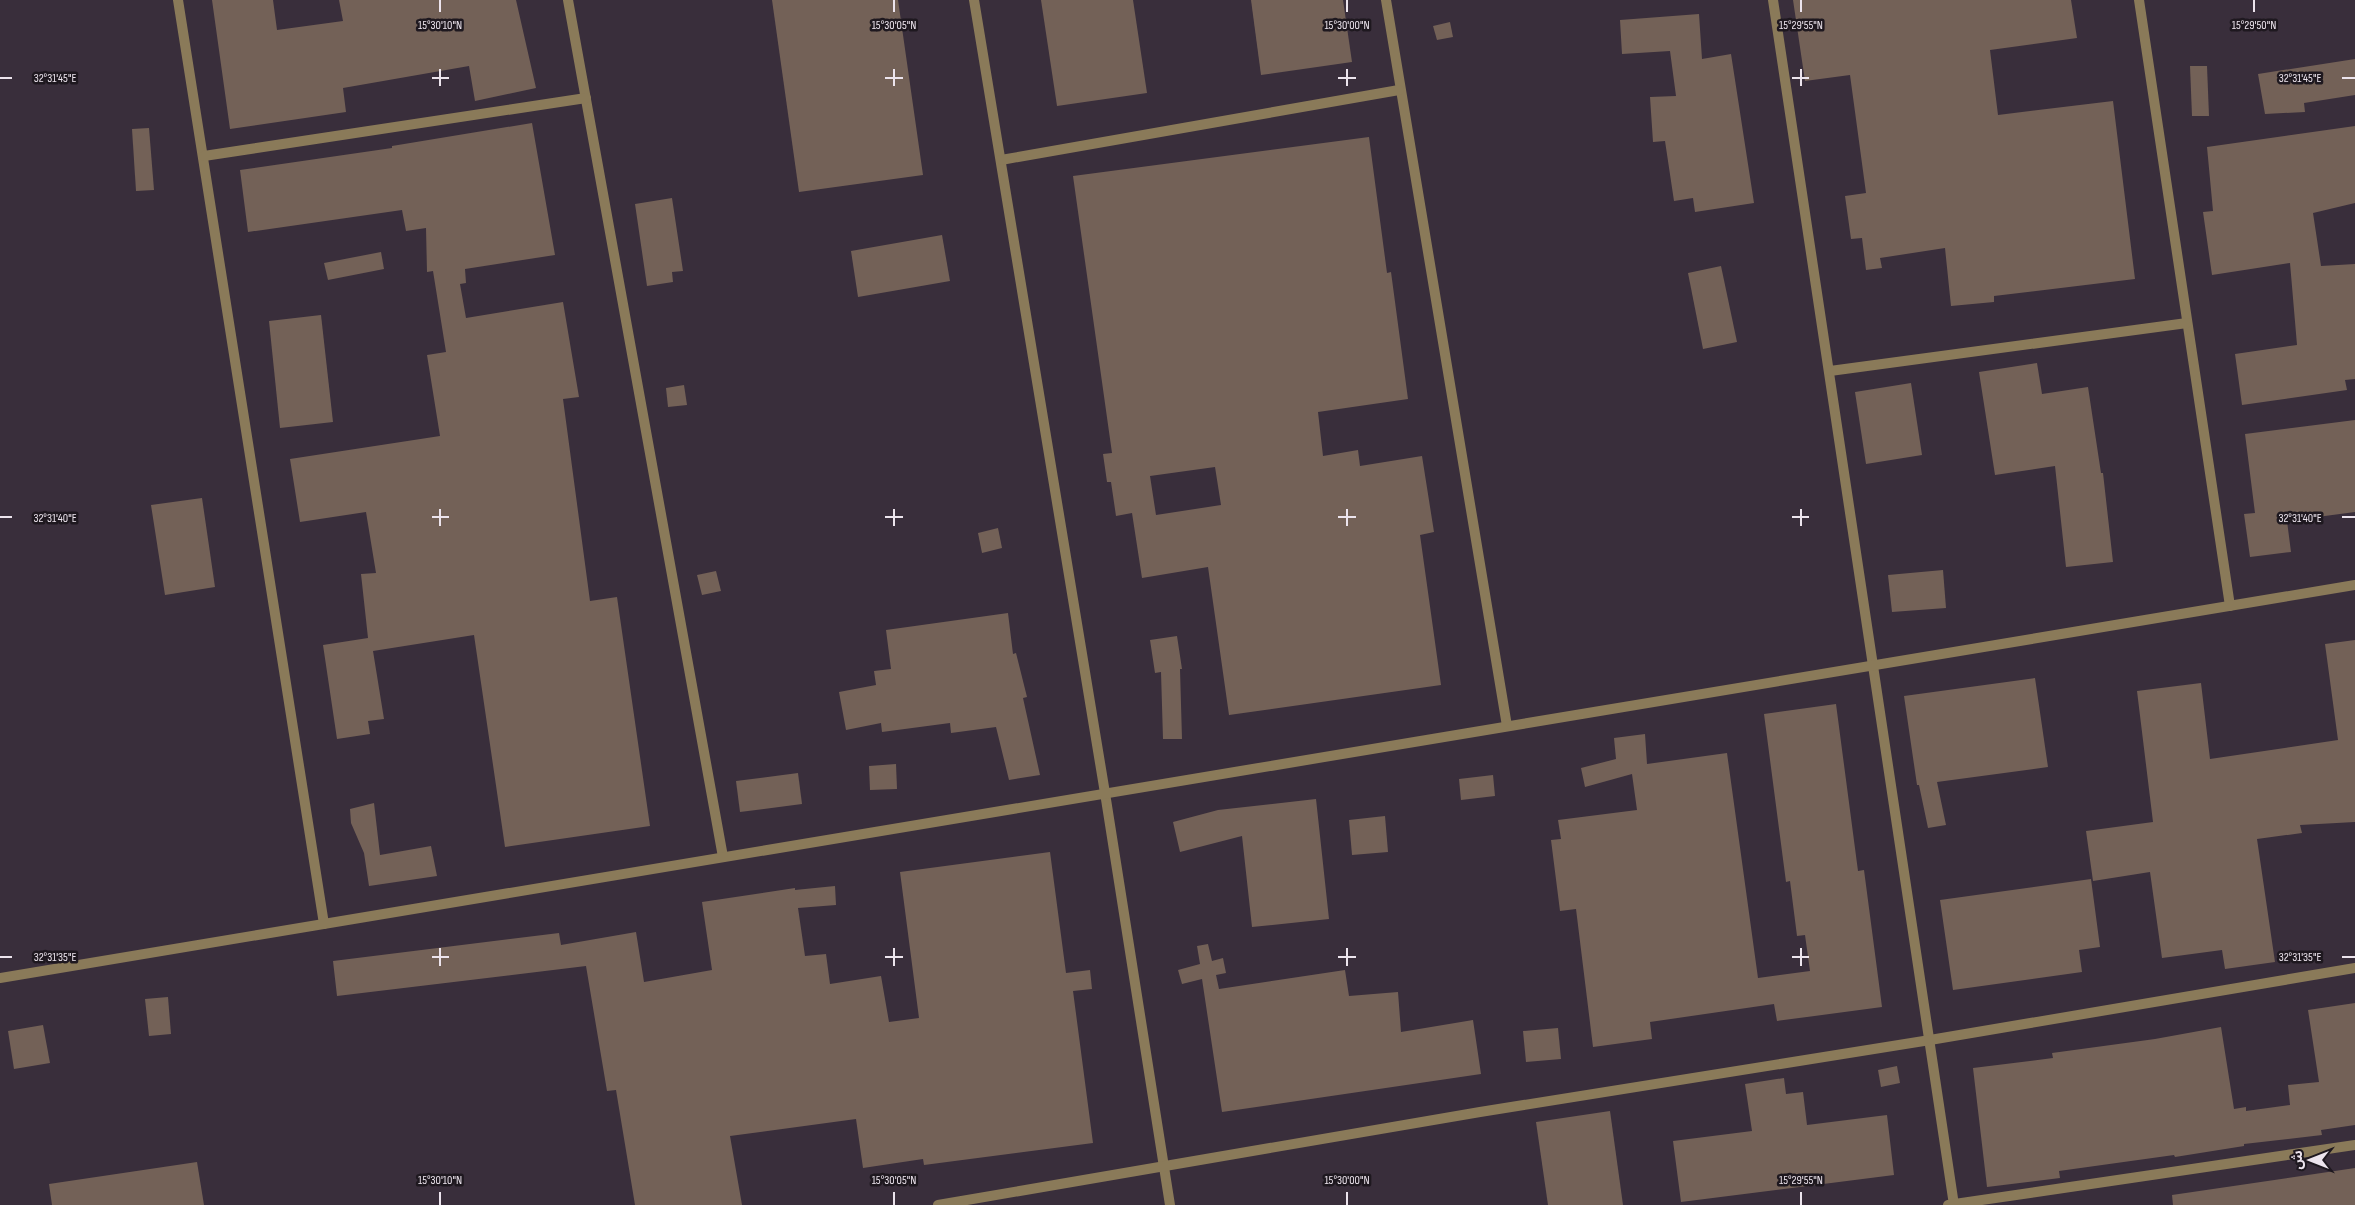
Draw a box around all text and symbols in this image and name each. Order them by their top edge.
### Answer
text: 15°30'10"N [418,18,462,33]
text: 15°30'05"N [872,18,916,33]
text: 15°30'00"N [1324,18,1370,33]
text: 15°29'55"N [1779,18,1823,33]
text: 15°29'50"N [2232,18,2276,33]
text: 32°31'45"E [34,71,76,86]
text: 32°31'45"E [2279,71,2321,86]
text: 32°31'40"E [33,511,77,526]
text: 32°31'40"E [2278,511,2322,526]
text: 32°31'35"E [34,950,76,965]
text: 32°31'35"E [2279,950,2321,965]
north arrow [2285,1135,2335,1185]
text: ش [2289,1150,2306,1170]
text: 15°30'10"N [418,1173,462,1188]
text: 15°30'05"N [872,1173,916,1188]
text: 15°30'00"N [1324,1173,1370,1188]
text: 15°29'55"N [1779,1173,1823,1188]

